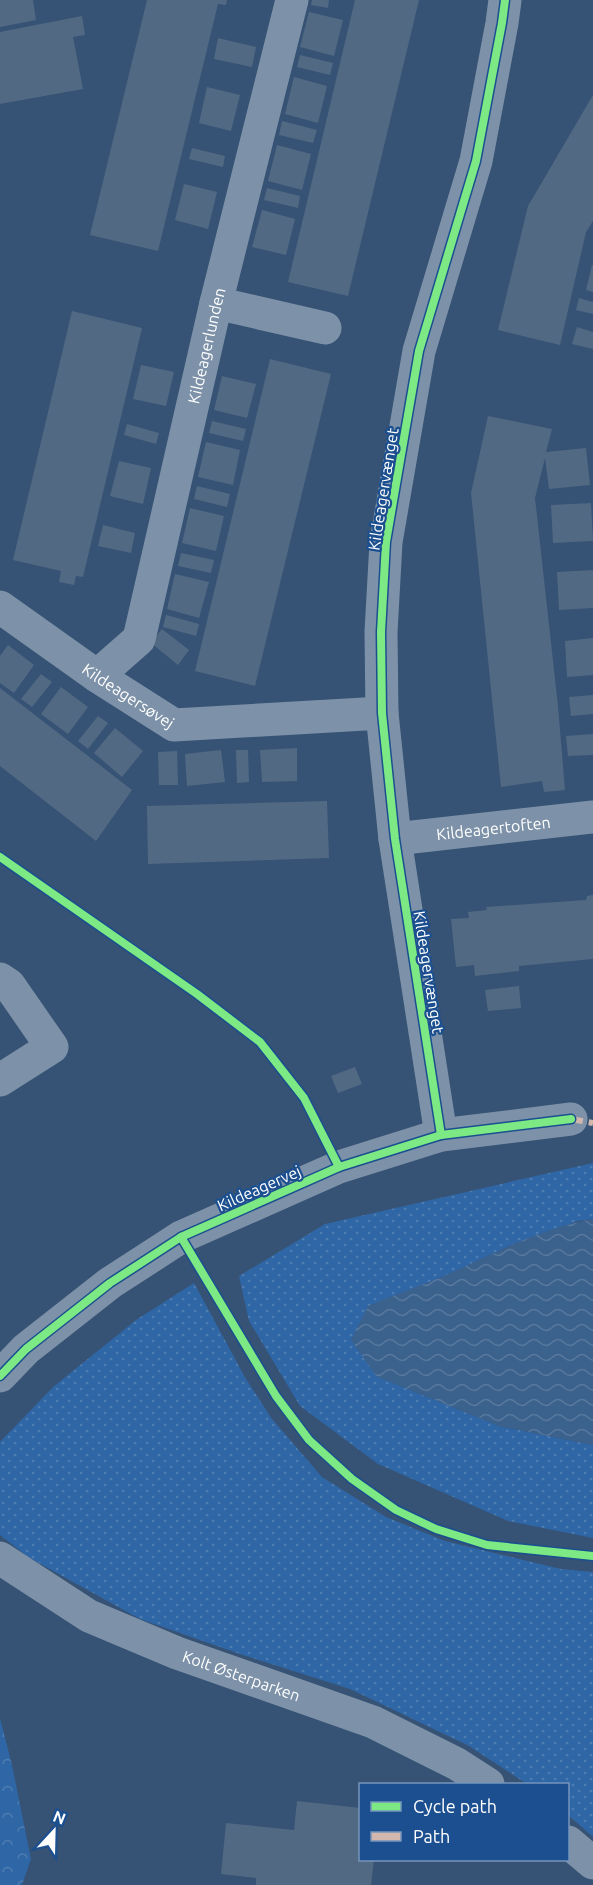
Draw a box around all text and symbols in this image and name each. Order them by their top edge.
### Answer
street label: Kildeagerlunden [184,286,229,405]
street label: Kildeagervænget [364,426,402,552]
street label: Kildeagersøvej [79,660,178,732]
street label: Kildeagertoften [435,813,551,843]
street label: Kildeagervænget [410,909,448,1035]
street label: Kildeagervej [214,1162,304,1214]
street label: Kolt Østerparken [180,1647,302,1705]
legend [359,1783,569,1861]
text: Cycle path [413,1796,497,1816]
north arrow [24,1801,84,1861]
text: N [51,1807,69,1828]
text: Path [413,1826,450,1846]

